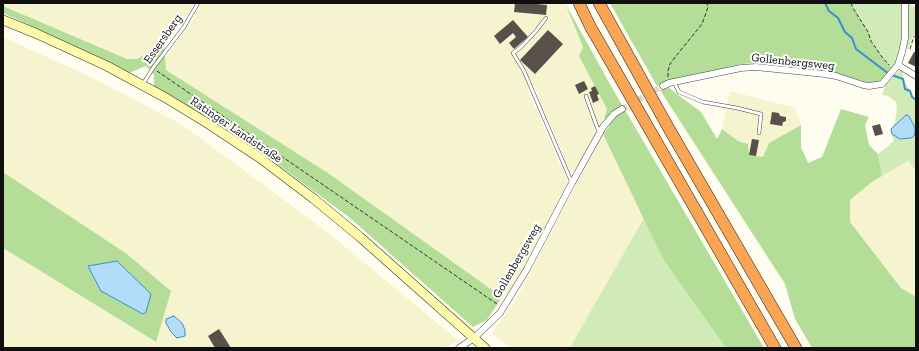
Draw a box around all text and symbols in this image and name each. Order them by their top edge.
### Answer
street label: Essersberg [141,11,185,67]
street label: Gollenbergsweg [751,50,835,74]
street label: Ratinger Landstraße [187,94,285,166]
street label: Gollenbergsweg [490,221,544,301]

